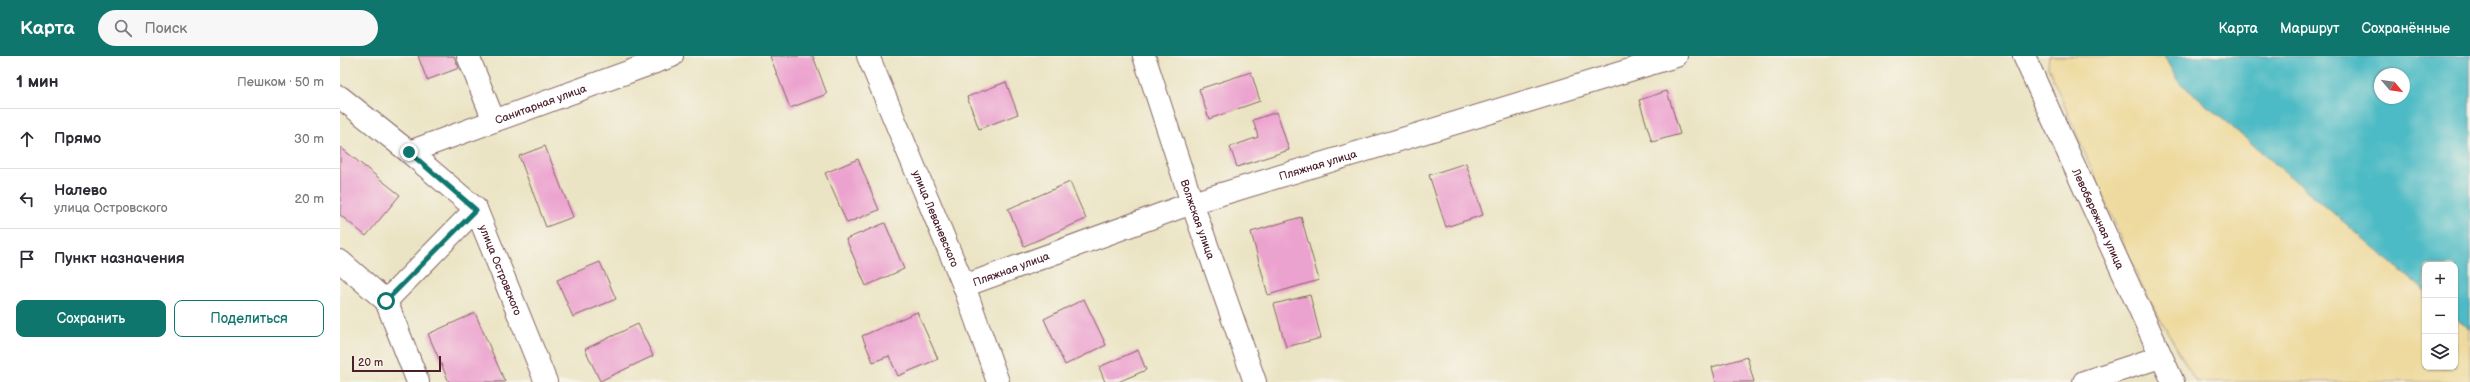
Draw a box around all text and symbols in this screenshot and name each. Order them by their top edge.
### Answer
search box [98,10,378,46]
text: Карта [20,17,74,40]
icon: search [112,17,134,39]
text: Поиск [144,19,187,38]
text: Карта [2219,20,2258,37]
text: Маршрут [2280,20,2340,37]
text: Сохранённые [2362,20,2450,37]
north arrow [2374,68,2410,104]
text: 1 мин [16,72,58,92]
text: Пешком · 50 m [237,74,324,90]
street label: Санитарная улица [493,82,589,127]
icon: ahead [16,128,38,150]
text: Прямо [54,129,101,148]
text: 30 m [294,131,324,147]
route end [400,143,418,161]
street label: Пляжная улица [1277,147,1359,183]
street label: Левобережная улица [2069,166,2127,272]
street label: улица Леваневского [909,168,961,269]
street label: Волжская улица [1178,178,1217,262]
text: Налево [54,181,107,200]
icon: left [16,188,38,210]
text: 20 m [294,191,324,207]
text: улица Островского [54,200,168,216]
street label: улица Островского [476,223,524,317]
icon: arrive [16,248,38,270]
text: Пункт назначения [54,249,185,268]
street label: Пляжная улица [971,249,1052,289]
map controls [2422,262,2458,370]
button: + [2422,262,2458,298]
route start [377,292,395,310]
button: − [2422,298,2458,334]
button: Сохранить [16,300,166,337]
button: Поделиться [174,300,324,337]
button: layers [2422,334,2458,370]
scale bar [352,354,441,373]
text: 20 m [358,356,383,369]

